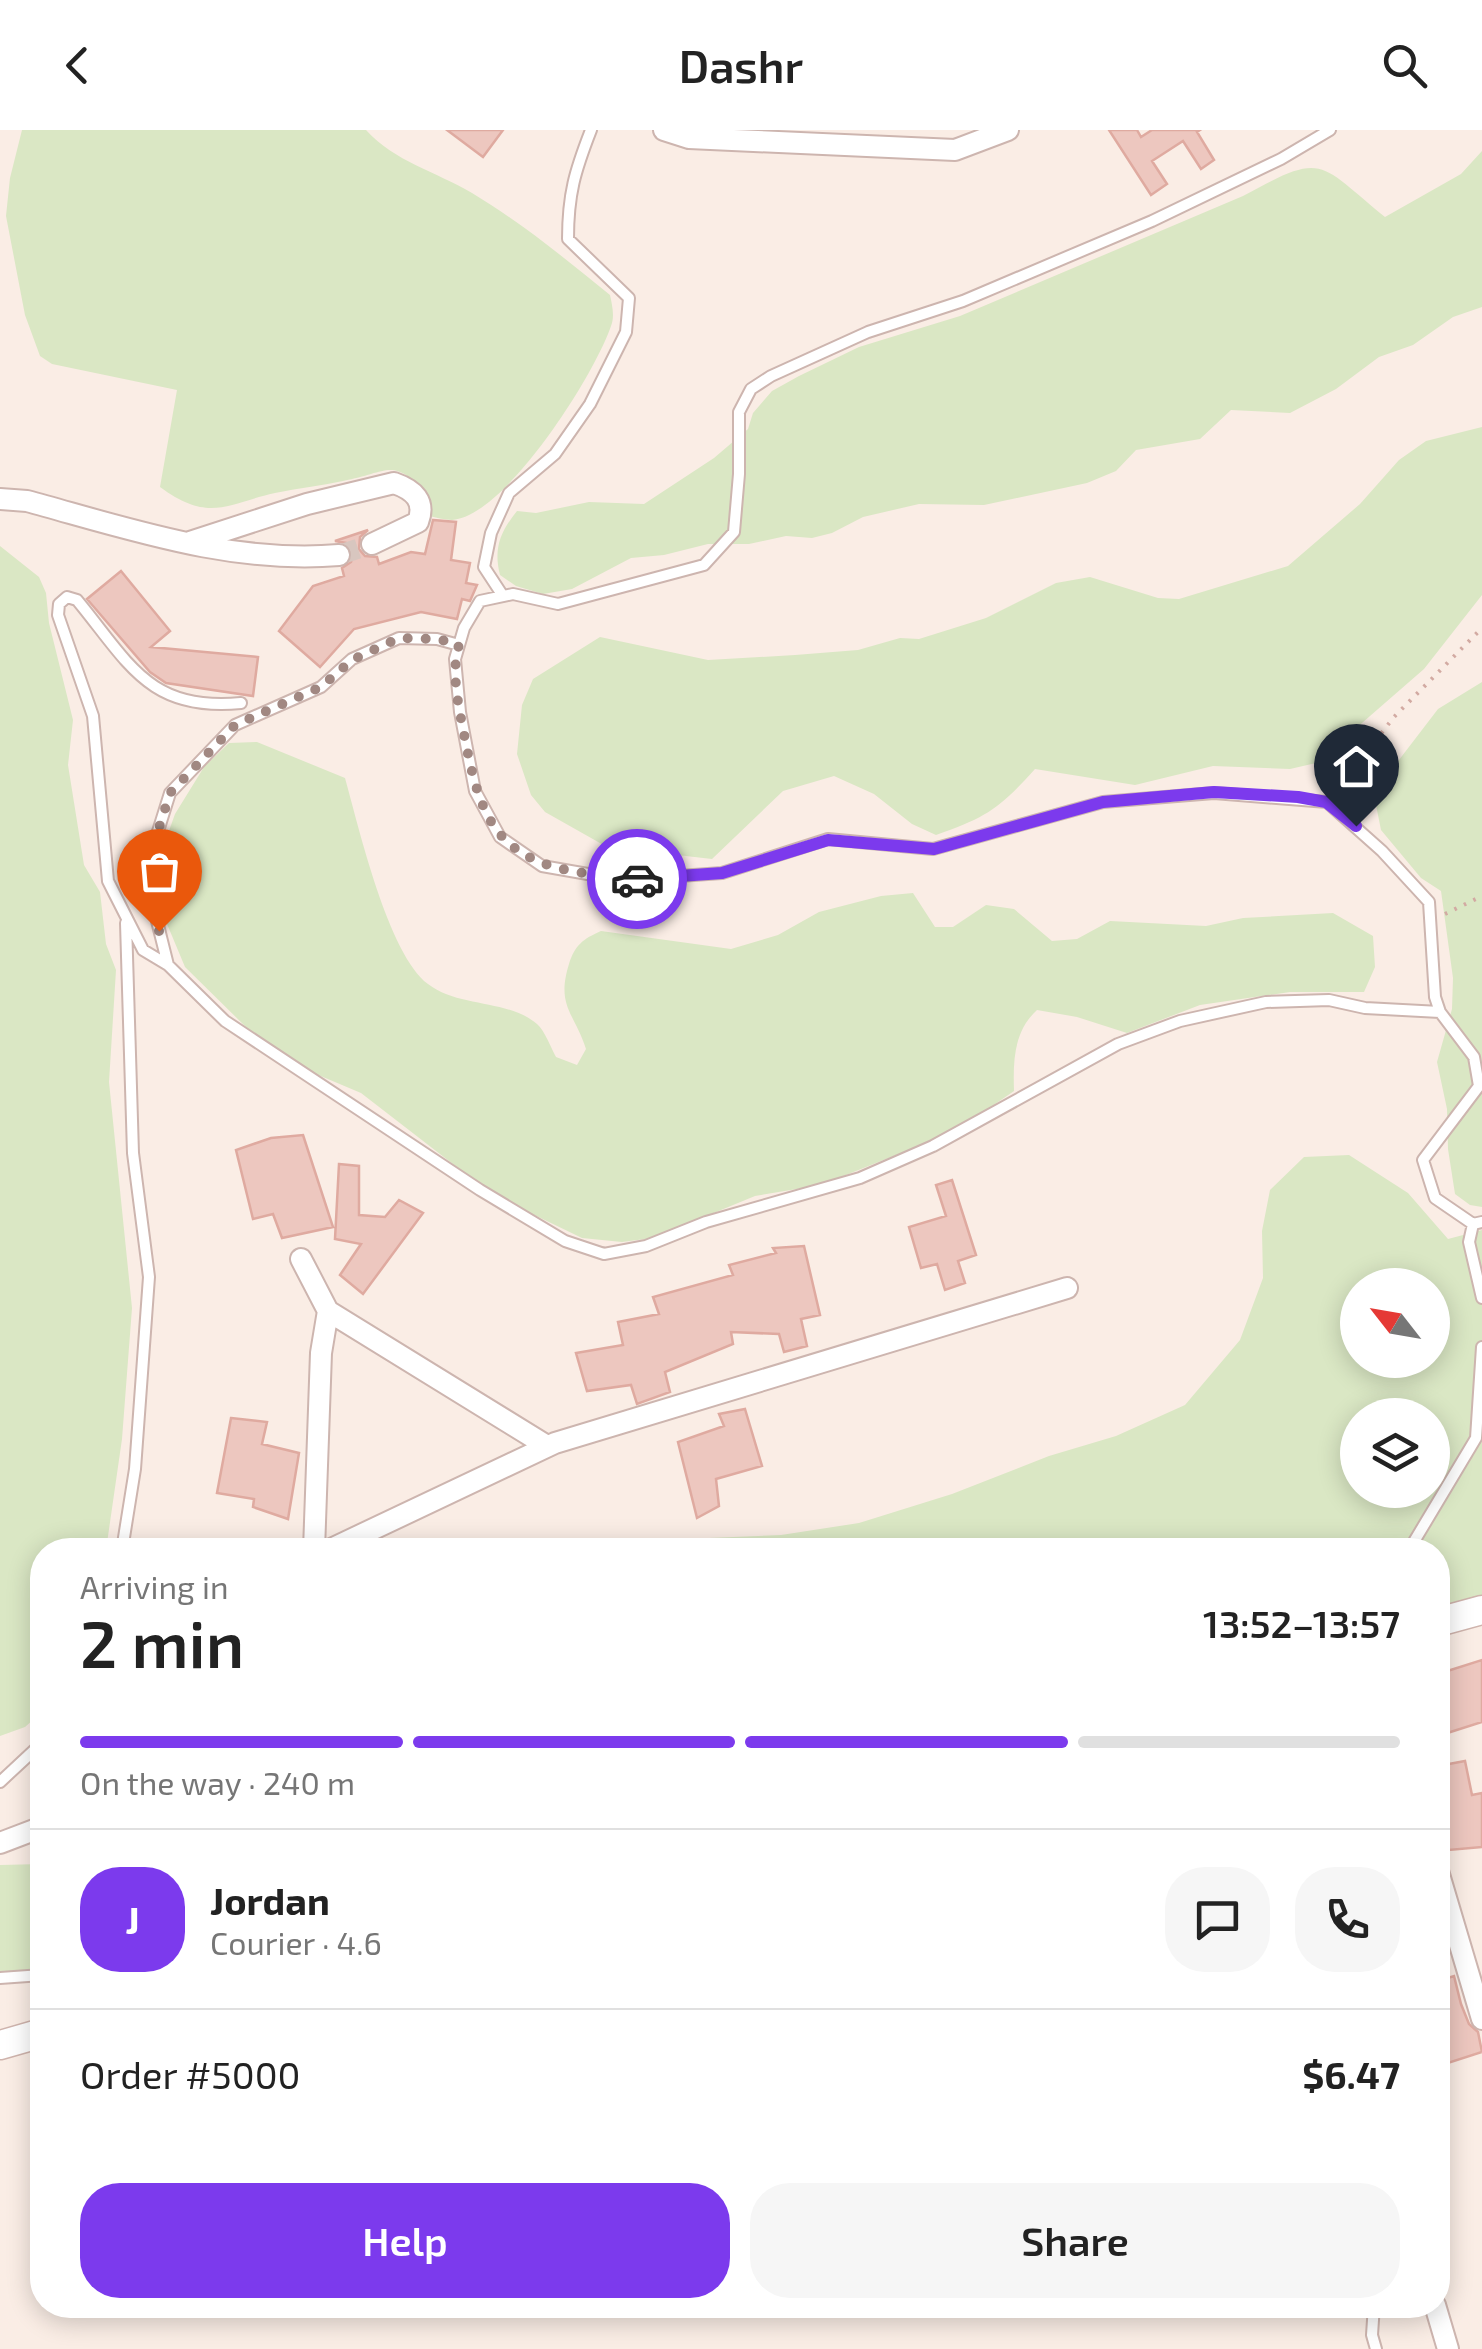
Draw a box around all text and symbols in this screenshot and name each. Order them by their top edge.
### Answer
icon: back [50,38,105,93]
text: Dashr [679,38,803,92]
icon: search [1377,38,1432,93]
pin [1314,724,1399,827]
icon: home [1329,739,1384,794]
pin [117,829,202,932]
courier [587,829,687,929]
icon: bag [132,844,187,899]
icon: car [610,852,665,907]
north arrow [1340,1268,1450,1378]
map controls [1340,1268,1450,1508]
button: layers [1340,1398,1450,1508]
text: Arriving in [80,1567,229,1605]
text: 13:52–13:57 [1203,1600,1400,1646]
text: 2 min [80,1603,244,1681]
text: On the way · 240 m [80,1763,355,1801]
button: chat [1165,1867,1270,1972]
button: phone [1295,1867,1400,1972]
text: Jordan [210,1877,330,1923]
text: J [125,1896,140,1942]
text: Courier · 4.6 [210,1923,382,1961]
text: Order #5000 [80,2051,300,2097]
text: $6.47 [1302,2051,1400,2097]
button: Help [80,2183,730,2298]
button: Share [750,2183,1400,2298]

